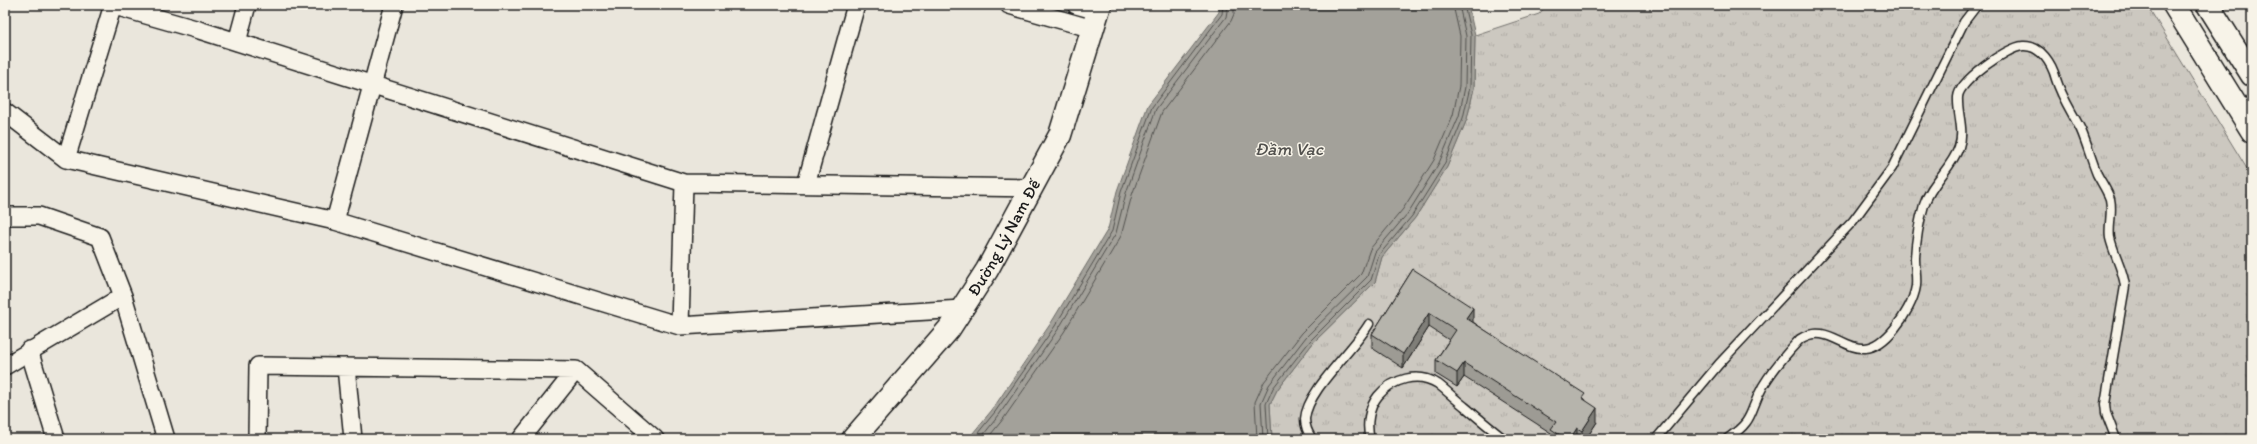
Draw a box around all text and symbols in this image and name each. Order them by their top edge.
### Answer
water label: Đầm Vạc [1255,138,1324,160]
street label: Đường Lý Nam Đế [963,175,1045,299]

